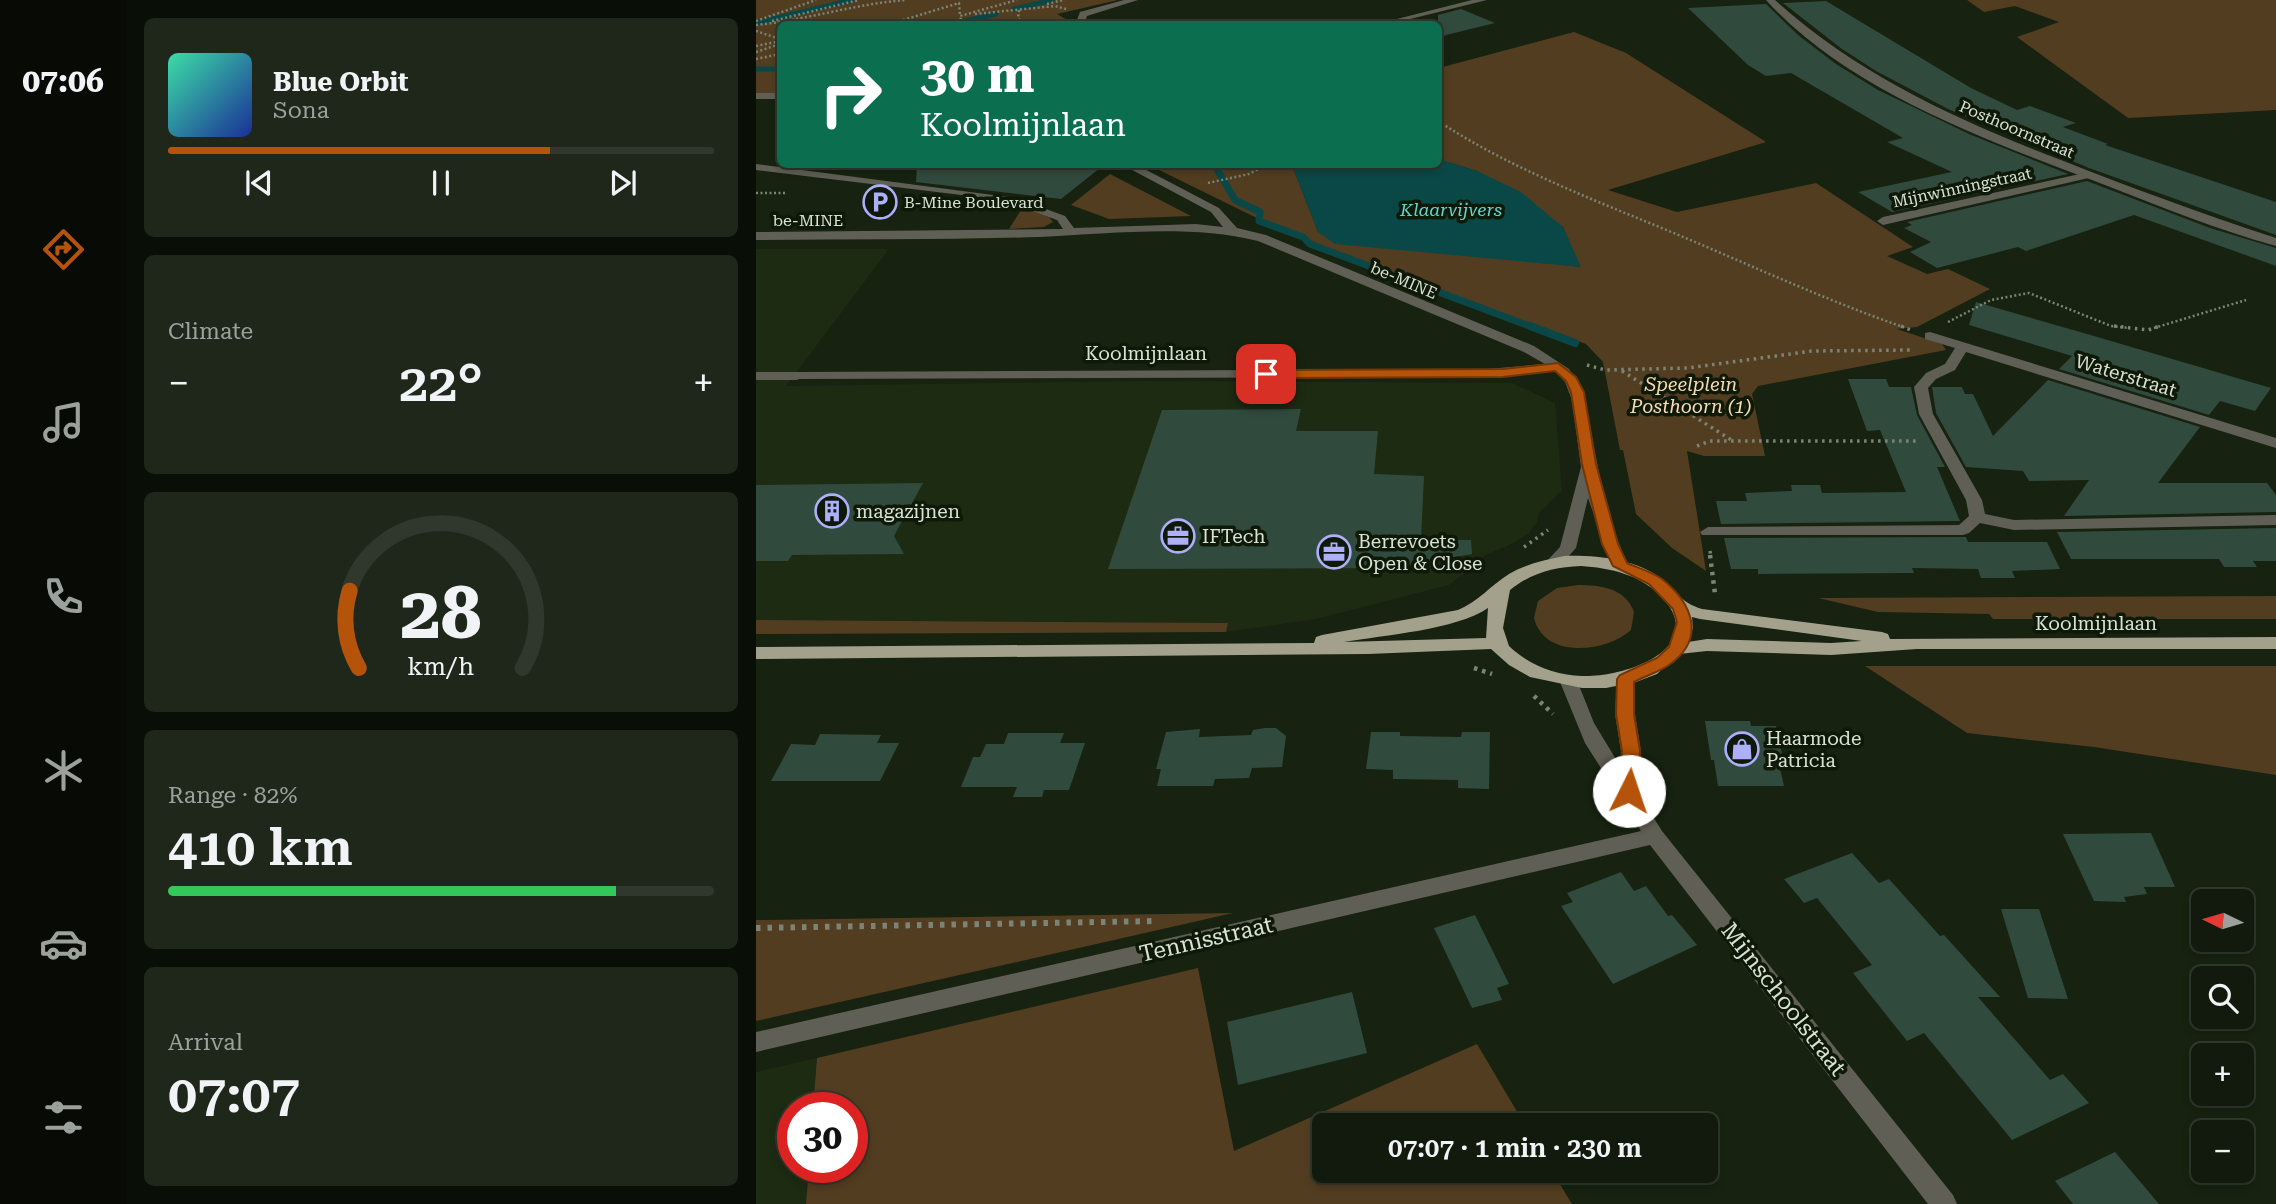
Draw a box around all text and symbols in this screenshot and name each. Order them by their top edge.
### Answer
text: 30 m [920,47,1035,104]
icon: right [805,49,896,140]
text: 07:06 [22,62,104,100]
text: Blue Orbit [273,67,409,97]
text: Sona [273,97,329,124]
street label: Posthoornstraat [1956,97,2077,162]
text: Koolmijnlaan [920,106,1126,144]
street label: Mijnwinningstraat [1891,163,2033,212]
icon: previous [240,164,278,202]
icon: pause [422,164,460,202]
icon: next [604,164,642,202]
parking icon: B-Mine Boulevard [861,183,899,221]
place label: B-Mine Boulevard [904,193,1044,212]
water label: Klaarvijvers [1399,199,1502,220]
street label: be-MINE [773,211,843,230]
icon: directions [39,225,88,274]
street label: be-MINE [1368,258,1440,303]
text: Climate [168,318,253,345]
street label: Koolmijnlaan [1085,342,1207,365]
pin [1236,344,1296,404]
street label: Waterstraat [2072,349,2179,402]
text: 22° [399,353,483,414]
icon: arrive [1247,355,1285,393]
text: − [168,361,189,405]
text: + [693,361,714,405]
park label: Speelplein Posthoorn (1) [1629,373,1752,418]
icon: music [39,398,88,447]
building icon: magazijnen [813,492,851,530]
place label: magazijnen [856,500,960,523]
office icon: IFTech [1159,517,1197,555]
place label: IFTech [1202,525,1266,548]
place label: Berrevoets Open & Close [1358,530,1482,575]
office icon: Berrevoets Open & Close [1315,533,1353,571]
text: 28 [400,571,482,656]
icon: phone [39,572,88,621]
street label: Koolmijnlaan [2035,612,2157,635]
text: km/h [408,652,474,681]
place label: Haarmode Patricia [1766,727,1861,772]
shop icon: Haarmode Patricia [1723,730,1761,768]
icon: climate [39,746,88,795]
position arrow [1592,754,1666,828]
text: Range · 82% [168,782,297,809]
text: 410 km [168,817,353,878]
north arrow [2191,889,2254,952]
map controls [2191,889,2254,1183]
street label: Tennisstraat [1137,911,1276,968]
street label: Mijnschoolstraat [1716,917,1852,1081]
icon: car [39,919,88,968]
button: search [2191,966,2254,1029]
text: Arrival [168,1029,243,1056]
button: + [2191,1043,2254,1106]
text: 07:07 [168,1064,300,1125]
speed limit sign: 30 [777,1092,868,1183]
icon: filters [39,1093,88,1142]
button: − [2191,1120,2254,1183]
text: 07:07 · 1 min · 230 m [1388,1133,1642,1163]

